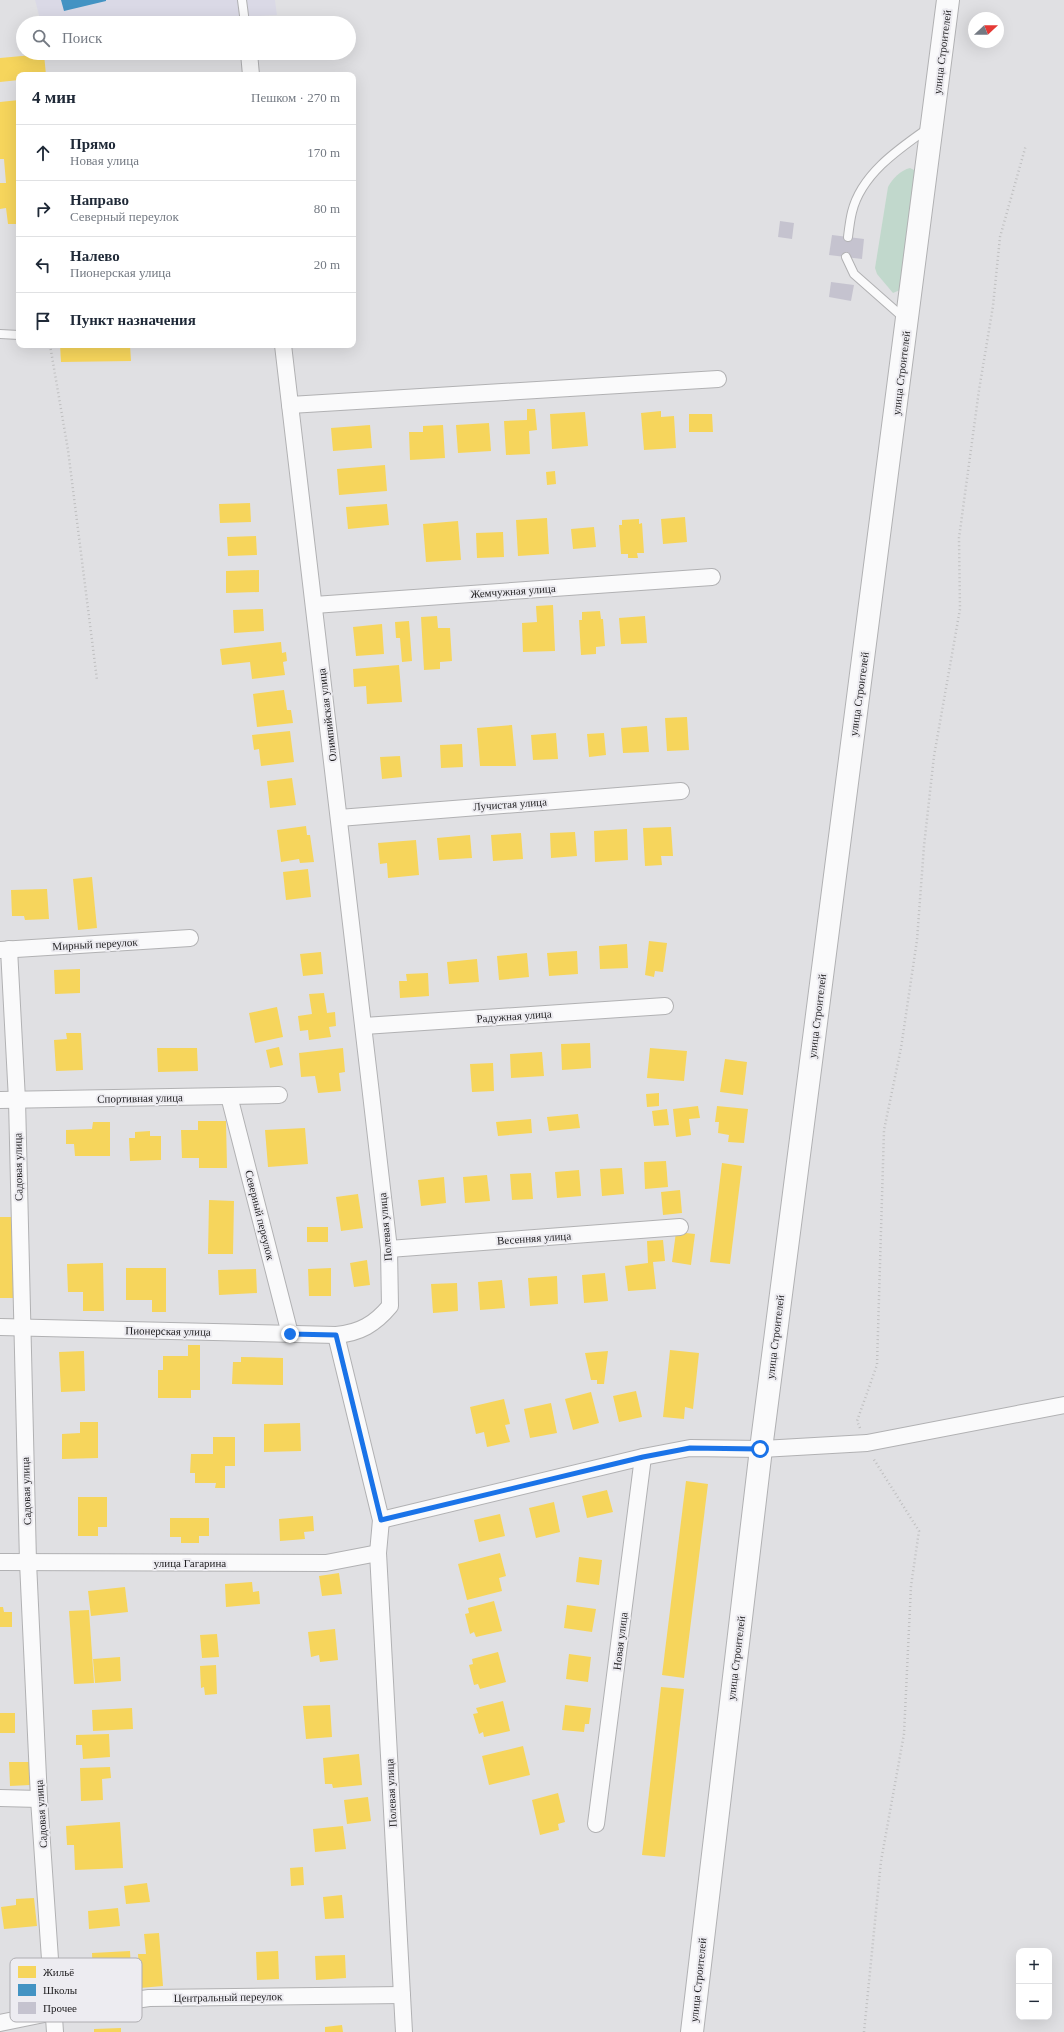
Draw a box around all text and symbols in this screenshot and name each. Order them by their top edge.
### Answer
street label: улица Строителей [931,9,953,95]
north arrow [968,12,1004,48]
search box [16,16,356,60]
icon: search [30,27,52,49]
text: Поиск [62,30,102,46]
text: 4 мин [32,88,76,107]
text: Пешком · 270 m [251,90,340,105]
text: Прямо [70,136,116,152]
icon: ahead [32,142,54,164]
text: 170 m [307,145,340,160]
text: Новая улица [70,153,139,168]
text: Направо [70,192,129,208]
icon: right [32,198,54,220]
text: 80 m [314,201,340,216]
text: Северный переулок [70,209,179,224]
text: Налево [70,248,120,264]
icon: left [32,254,54,276]
text: 20 m [314,257,340,272]
text: Пионерская улица [70,265,171,280]
icon: arrive [32,310,54,332]
text: Пункт назначения [70,312,196,328]
street label: улица Строителей [890,330,912,416]
street label: Жемчужная улица [470,582,556,600]
street label: улица Строителей [847,651,871,737]
street label: Олимпийская улица [315,668,339,762]
street label: Лучистая улица [473,795,547,813]
street label: Мирный переулок [52,936,139,952]
street label: улица Строителей [806,973,828,1059]
street label: Радужная улица [476,1007,552,1025]
street label: Спортивная улица [97,1091,183,1105]
street label: Садовая улица [11,1133,25,1201]
street label: Северный переулок [243,1169,277,1262]
street label: Полевая улица [376,1192,394,1262]
street label: Весенняя улица [497,1229,572,1247]
street label: улица Строителей [764,1294,786,1380]
street label: Пионерская улица [125,1324,211,1338]
route end [281,1325,299,1343]
route start [751,1440,769,1458]
street label: Садовая улица [19,1457,33,1525]
street label: улица Гагарина [154,1557,226,1569]
street label: Новая улица [610,1611,630,1671]
street label: улица Строителей [725,1615,747,1701]
street label: Полевая улица [383,1758,399,1828]
street label: Садовая улица [33,1779,49,1848]
street label: улица Строителей [688,1937,708,2023]
map controls [1016,1948,1052,2020]
button: + [1016,1948,1052,1984]
legend [10,1958,142,2022]
text: Жильё [43,1966,74,1978]
text: Школы [43,1984,78,1996]
button: − [1016,1984,1052,2020]
street label: Центральный переулок [174,1990,283,2004]
text: Прочее [43,2002,77,2014]

